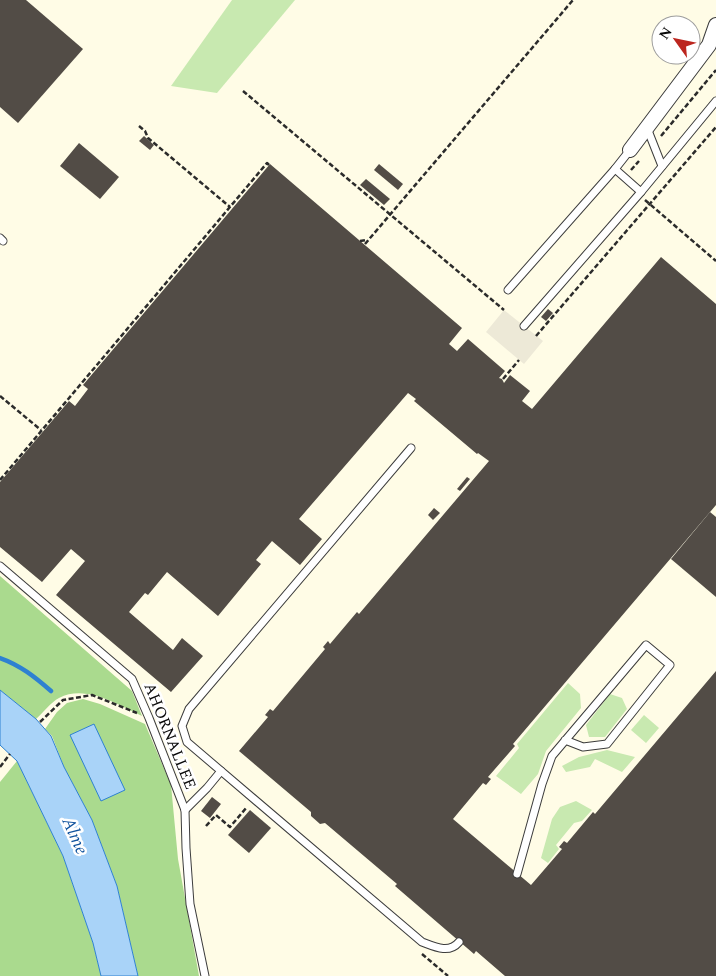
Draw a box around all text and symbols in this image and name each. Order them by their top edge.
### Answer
north arrow [651,15,701,65]
text: N [654,23,677,44]
street label: AHORNALLEE [138,679,202,793]
water label: Alme [54,812,95,859]

